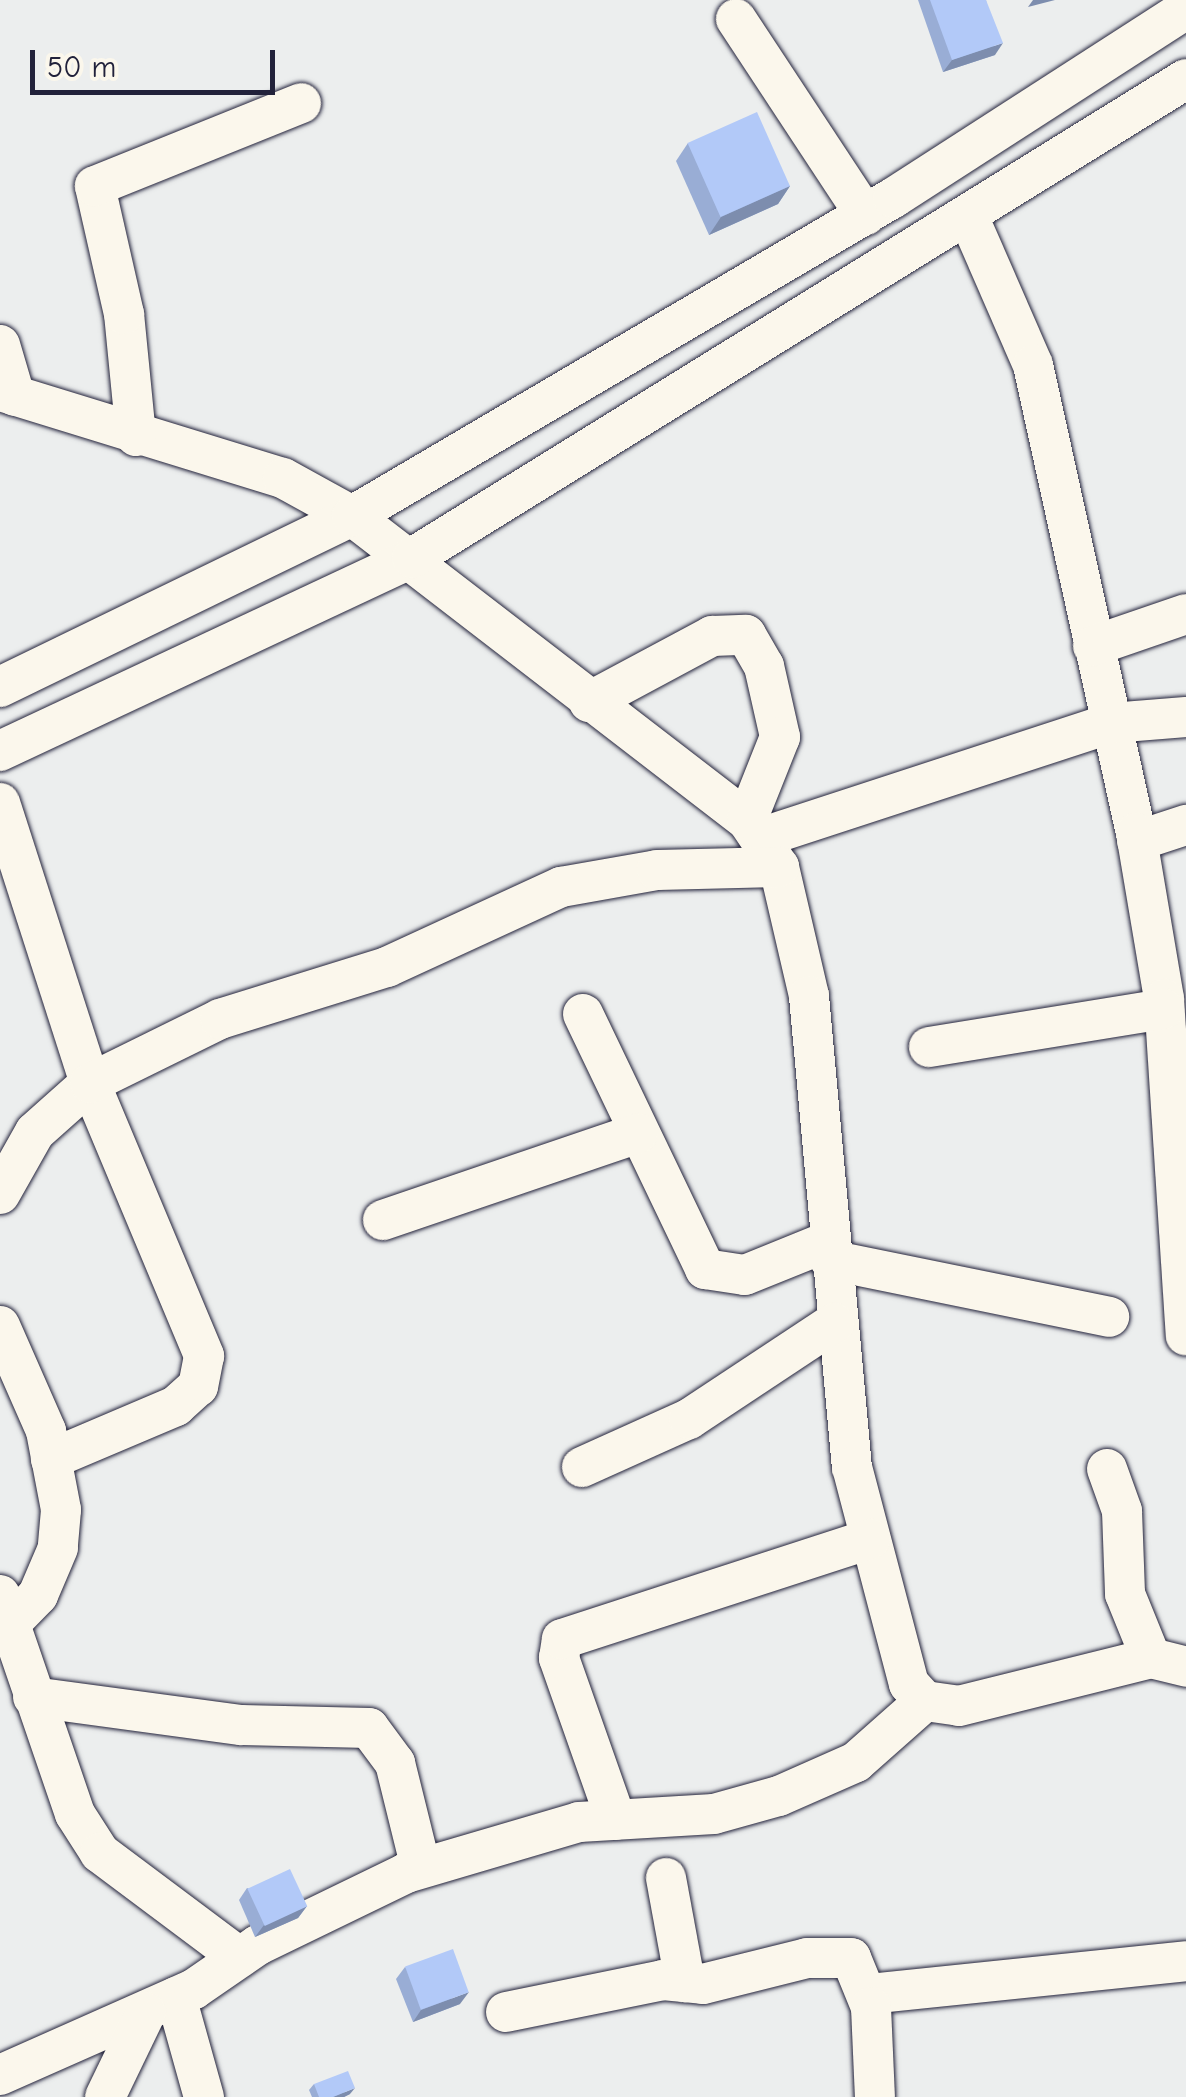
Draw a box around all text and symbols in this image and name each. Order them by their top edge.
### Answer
scale bar [35,30,280,92]
text: 50 m [47,50,116,85]

